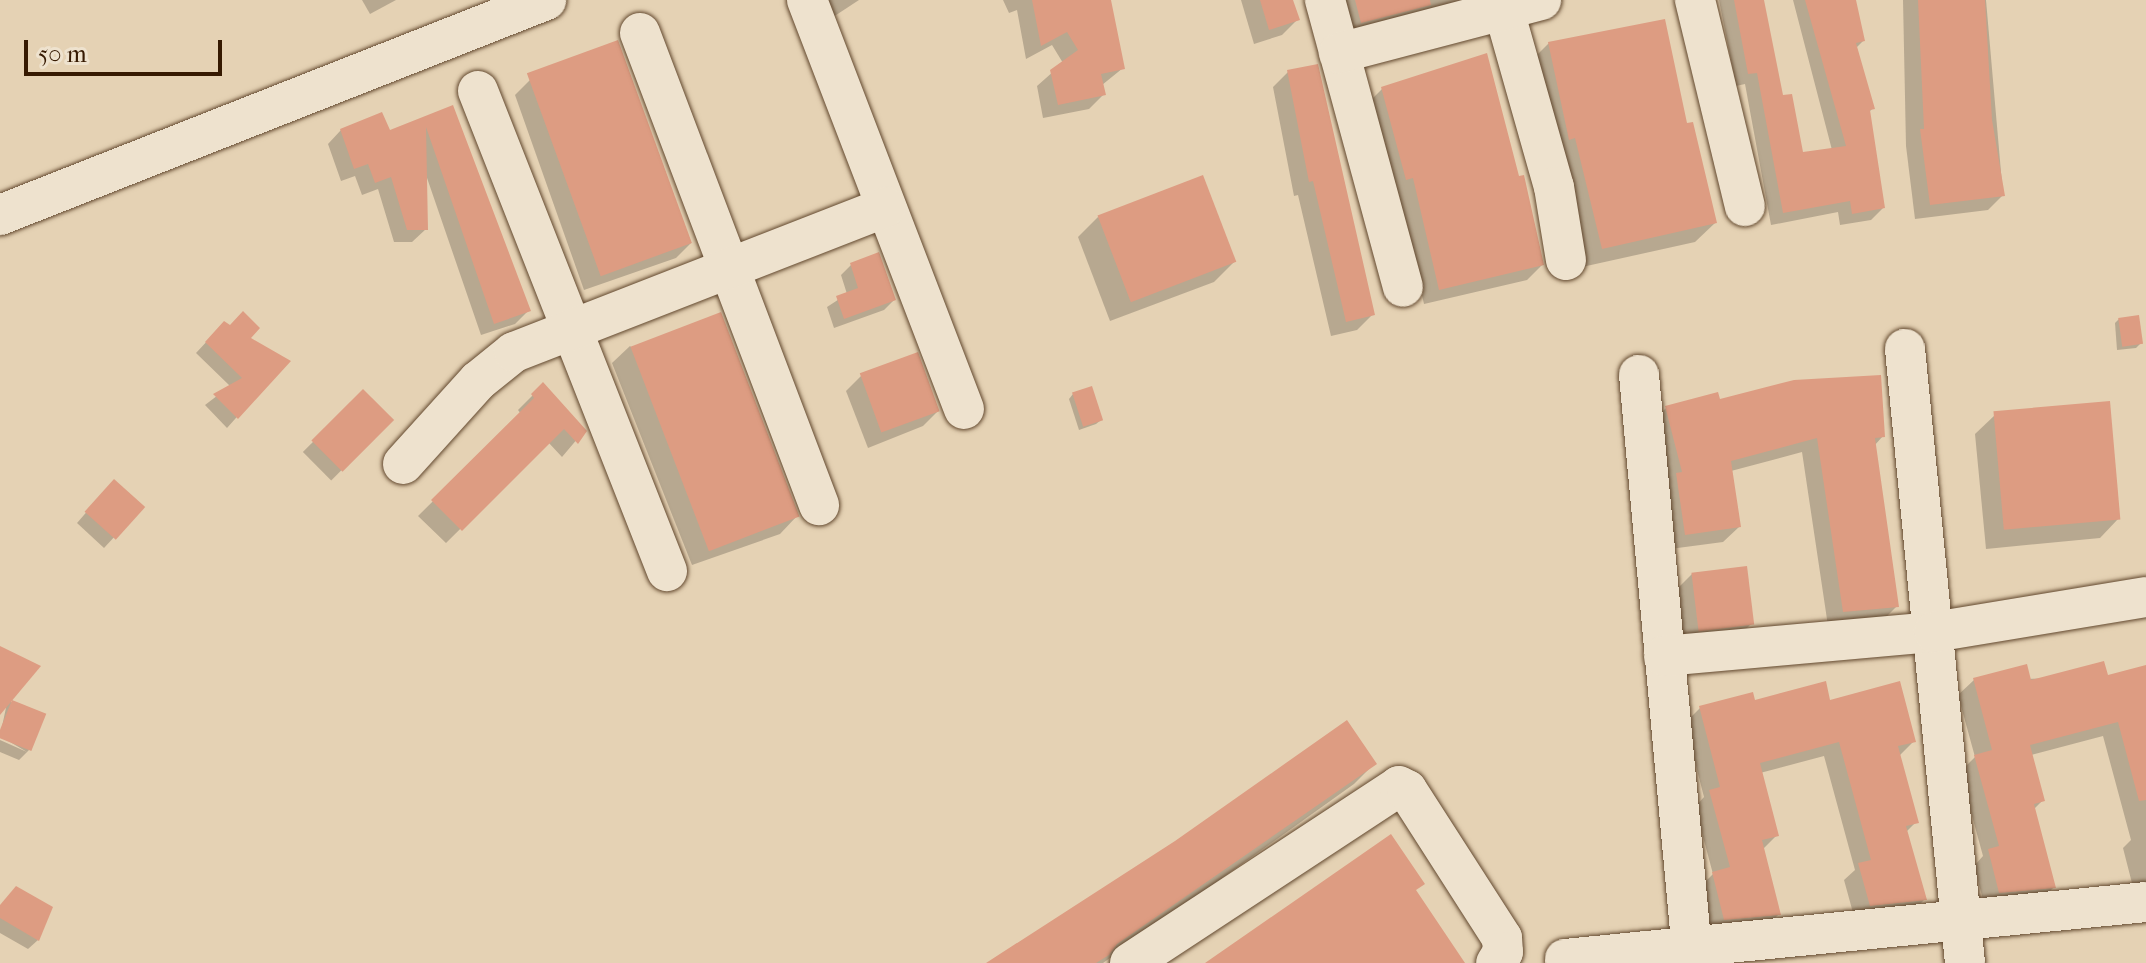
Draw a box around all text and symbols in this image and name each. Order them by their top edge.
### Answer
scale bar [28,24,226,74]
text: 50 m [38,40,87,68]

